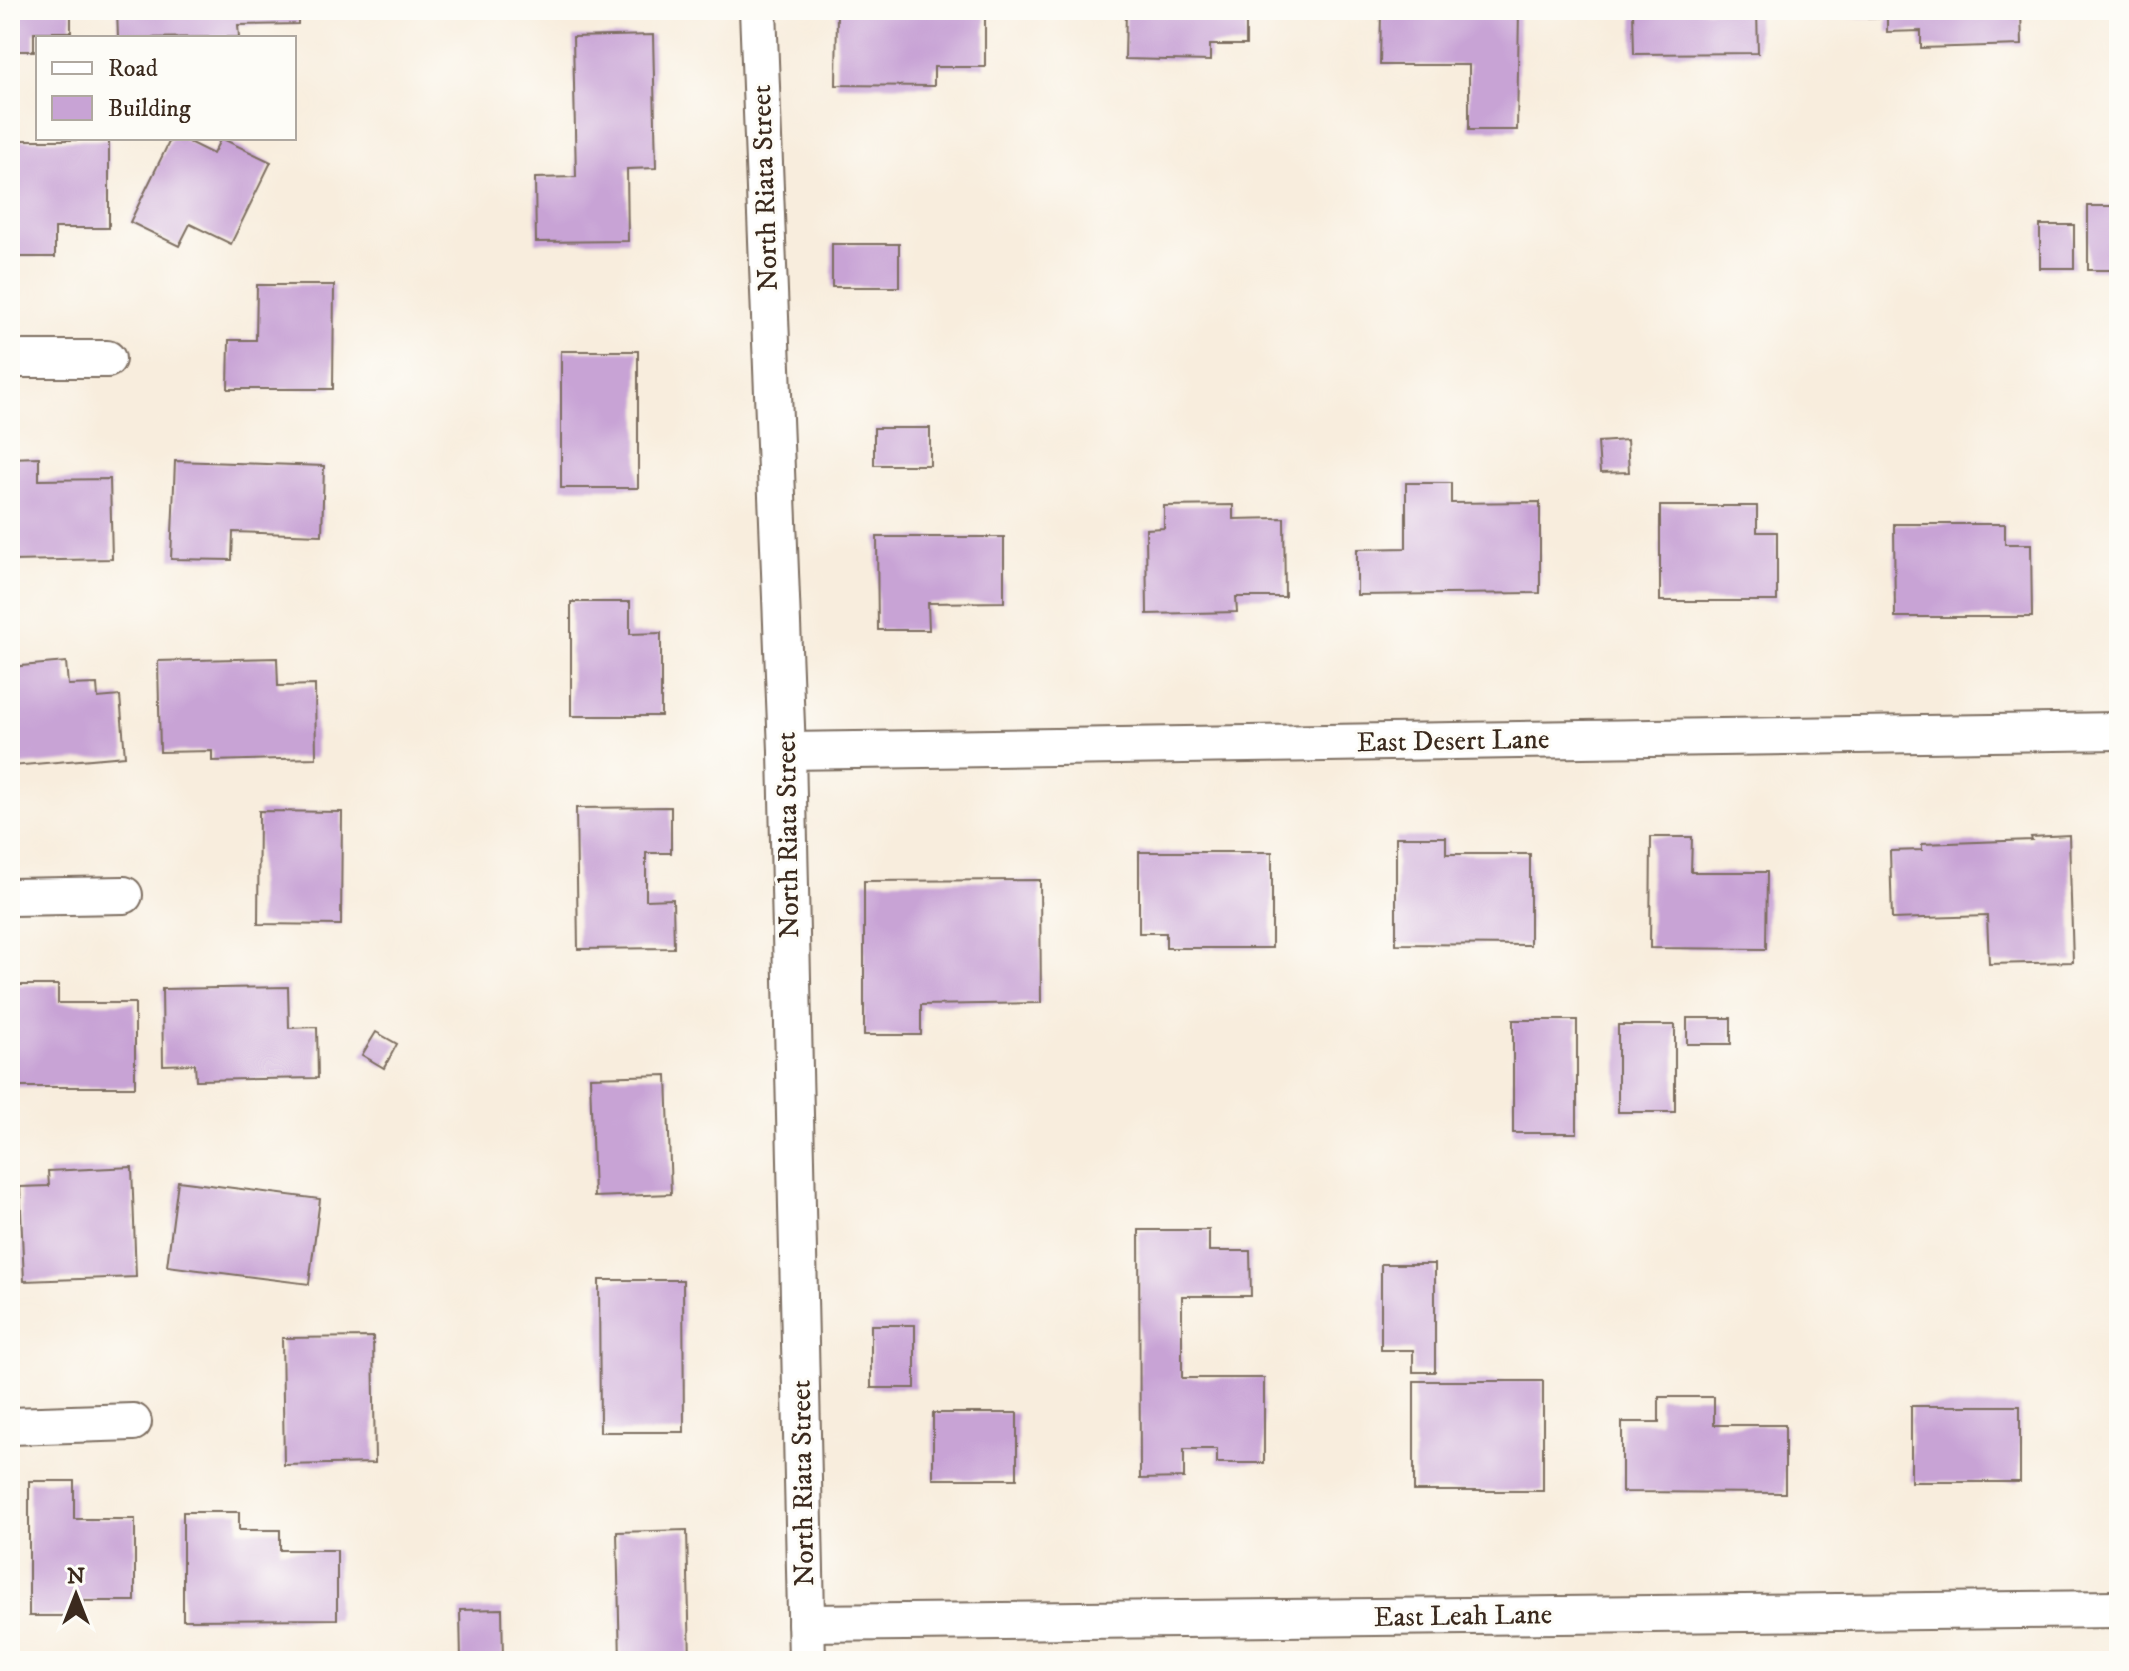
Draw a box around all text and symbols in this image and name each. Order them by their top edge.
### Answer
legend [36,36,296,140]
text: Road [108,54,158,84]
street label: North Riata Street [744,84,786,292]
text: Building [108,94,191,124]
street label: East Desert Lane [1356,722,1550,760]
street label: North Riata Street [769,731,807,939]
street label: North Riata Street [784,1379,822,1587]
north arrow [36,1555,116,1635]
text: N [67,1563,85,1590]
street label: East Leah Lane [1373,1597,1553,1635]

